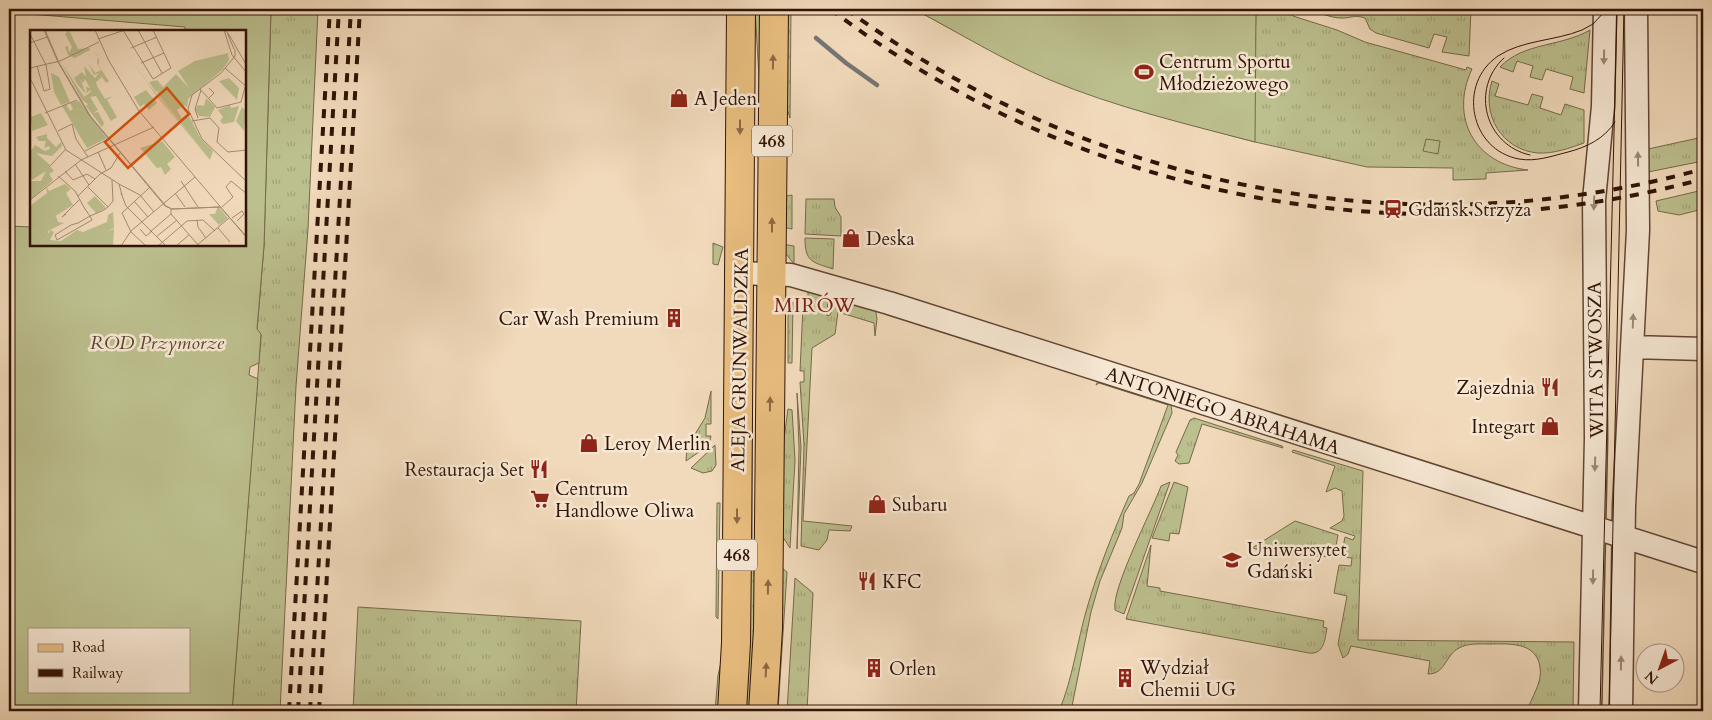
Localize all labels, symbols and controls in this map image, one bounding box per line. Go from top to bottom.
inset map [30,30,246,246]
place label: Centrum Sportu Młodzieżowego [1159,49,1291,97]
one-way arrow [1600,50,1608,66]
one-way arrow [769,54,777,70]
sports icon: Centrum Sportu Młodzieżowego [1133,61,1155,83]
place label: A Jeden [694,86,757,112]
shop icon: A Jeden [668,87,690,109]
one-way arrow [736,120,744,136]
road number: 468 [752,125,792,156]
one-way arrow [1634,151,1642,167]
one-way arrow [1590,196,1598,212]
place label: Gdańsk Strzyża [1408,197,1532,223]
station icon: Gdańsk Strzyża [1382,198,1404,220]
one-way arrow [768,216,776,232]
place label: Deska [866,226,915,252]
shop icon: Deska [840,227,862,249]
street label: ALEJA GRUNWALDZKA [725,247,755,472]
street label: WITA STWOSZA [1582,281,1610,440]
district label: MIRÓW [774,292,856,319]
place label: Car Wash Premium [498,306,660,332]
building icon: Car Wash Premium [663,307,685,329]
one-way arrow [1629,313,1637,329]
park label: ROD Przymorze [90,330,225,356]
street label: ANTONIEGO ABRAHAMA [1102,361,1344,461]
place label: Zajezdnia [1456,375,1535,401]
restaurant icon: Zajezdnia [1539,376,1561,398]
one-way arrow [767,395,775,411]
place label: Integart [1471,414,1535,440]
shop icon: Integart [1539,415,1561,437]
place label: Leroy Merlin [604,431,711,457]
shop icon: Leroy Merlin [578,432,600,454]
one-way arrow [1591,456,1599,472]
place label: Restauracja Set [405,457,524,483]
restaurant icon: Restauracja Set [528,458,550,480]
place label: Centrum Handlowe Oliwa [555,476,694,524]
supermarket icon: Centrum Handlowe Oliwa [529,488,551,510]
place label: Subaru [892,492,948,518]
shop icon: Subaru [866,493,888,515]
one-way arrow [733,508,741,524]
place label: Uniwersytet Gdański [1247,537,1346,585]
road number: 468 [717,540,757,570]
school or university icon: Uniwersytet Gdański [1221,549,1243,571]
place label: KFC [882,569,922,595]
one-way arrow [1589,569,1597,585]
restaurant icon: KFC [856,570,878,592]
one-way arrow [765,579,773,595]
legend [28,628,190,692]
text: Road [72,637,105,657]
north arrow [1634,642,1684,692]
one-way arrow [1617,654,1625,670]
place label: Wydział Chemii UG [1139,655,1236,703]
place label: Orlen [889,656,937,682]
building icon: Orlen [863,657,885,679]
one-way arrow [762,662,770,678]
text: Railway [72,663,123,683]
text: N [1641,666,1663,689]
building icon: Wydział Chemii UG [1114,667,1136,689]

